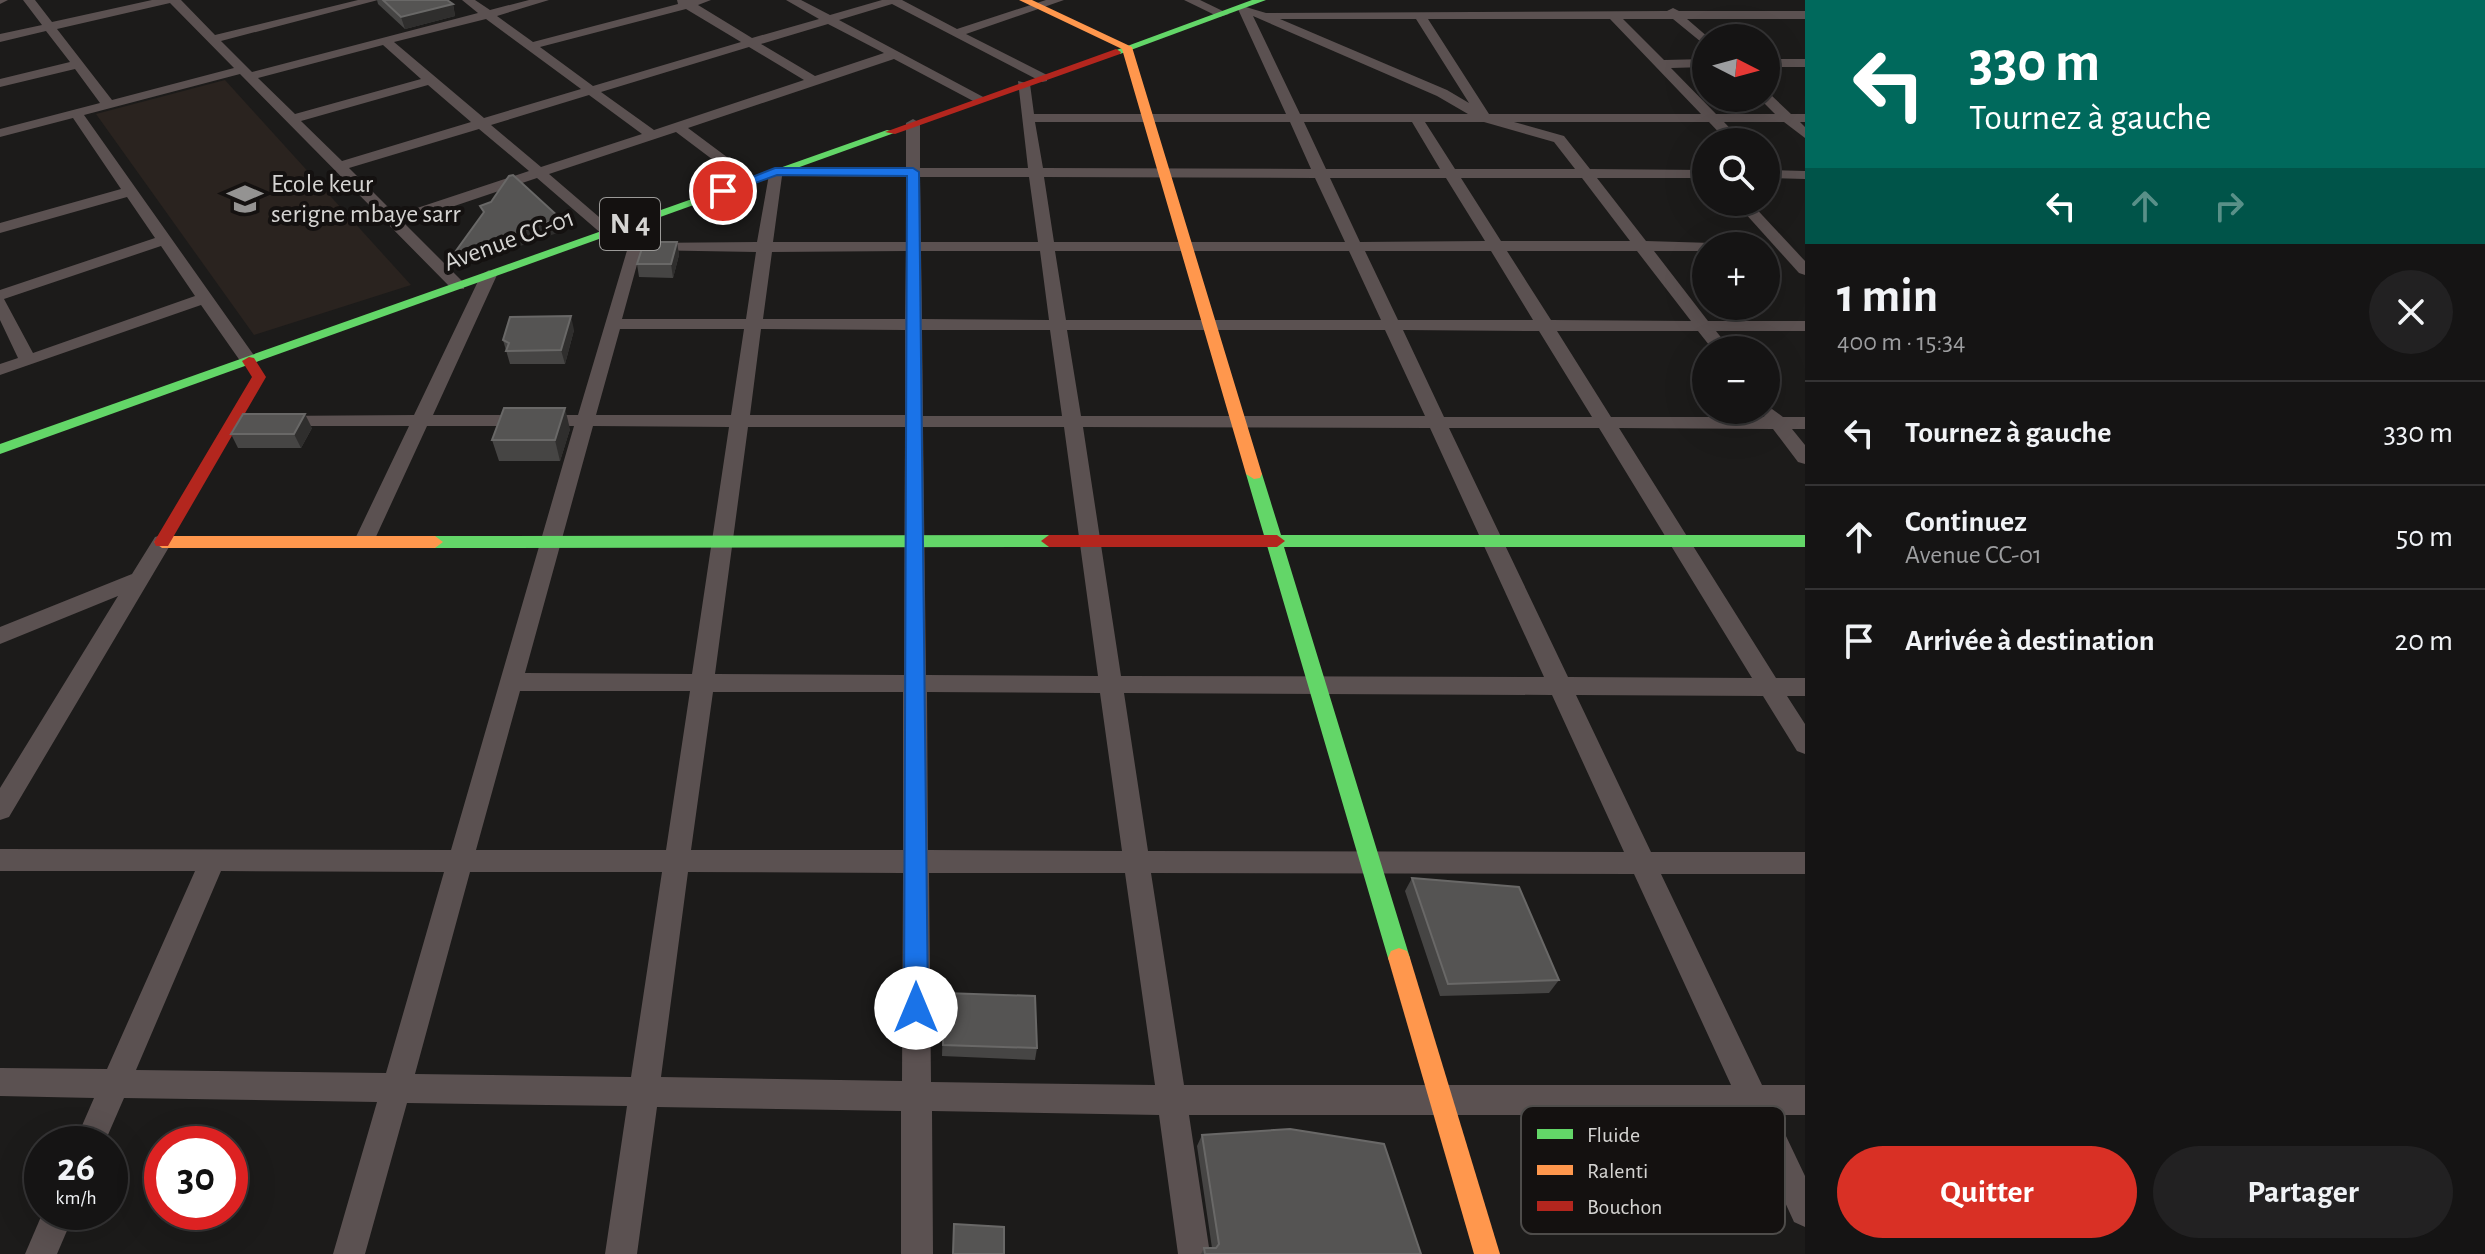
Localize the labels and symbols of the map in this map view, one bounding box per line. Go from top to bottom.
north arrow [1692,24,1780,112]
pin [689,157,757,225]
place label: Ecole keur serigne mbaye sarr [271,171,461,227]
school or university icon: Ecole keur serigne mbaye sarr [226,180,264,218]
road number: N 4 [600,198,660,250]
street label: Avenue CC-01 [440,204,578,276]
position arrow [874,966,958,1050]
legend [1521,1106,1785,1234]
text: Fluide [1587,1124,1640,1146]
speed limit sign: 30 [144,1126,248,1230]
text: Ralenti [1587,1160,1648,1182]
text: Bouchon [1587,1196,1662,1218]

